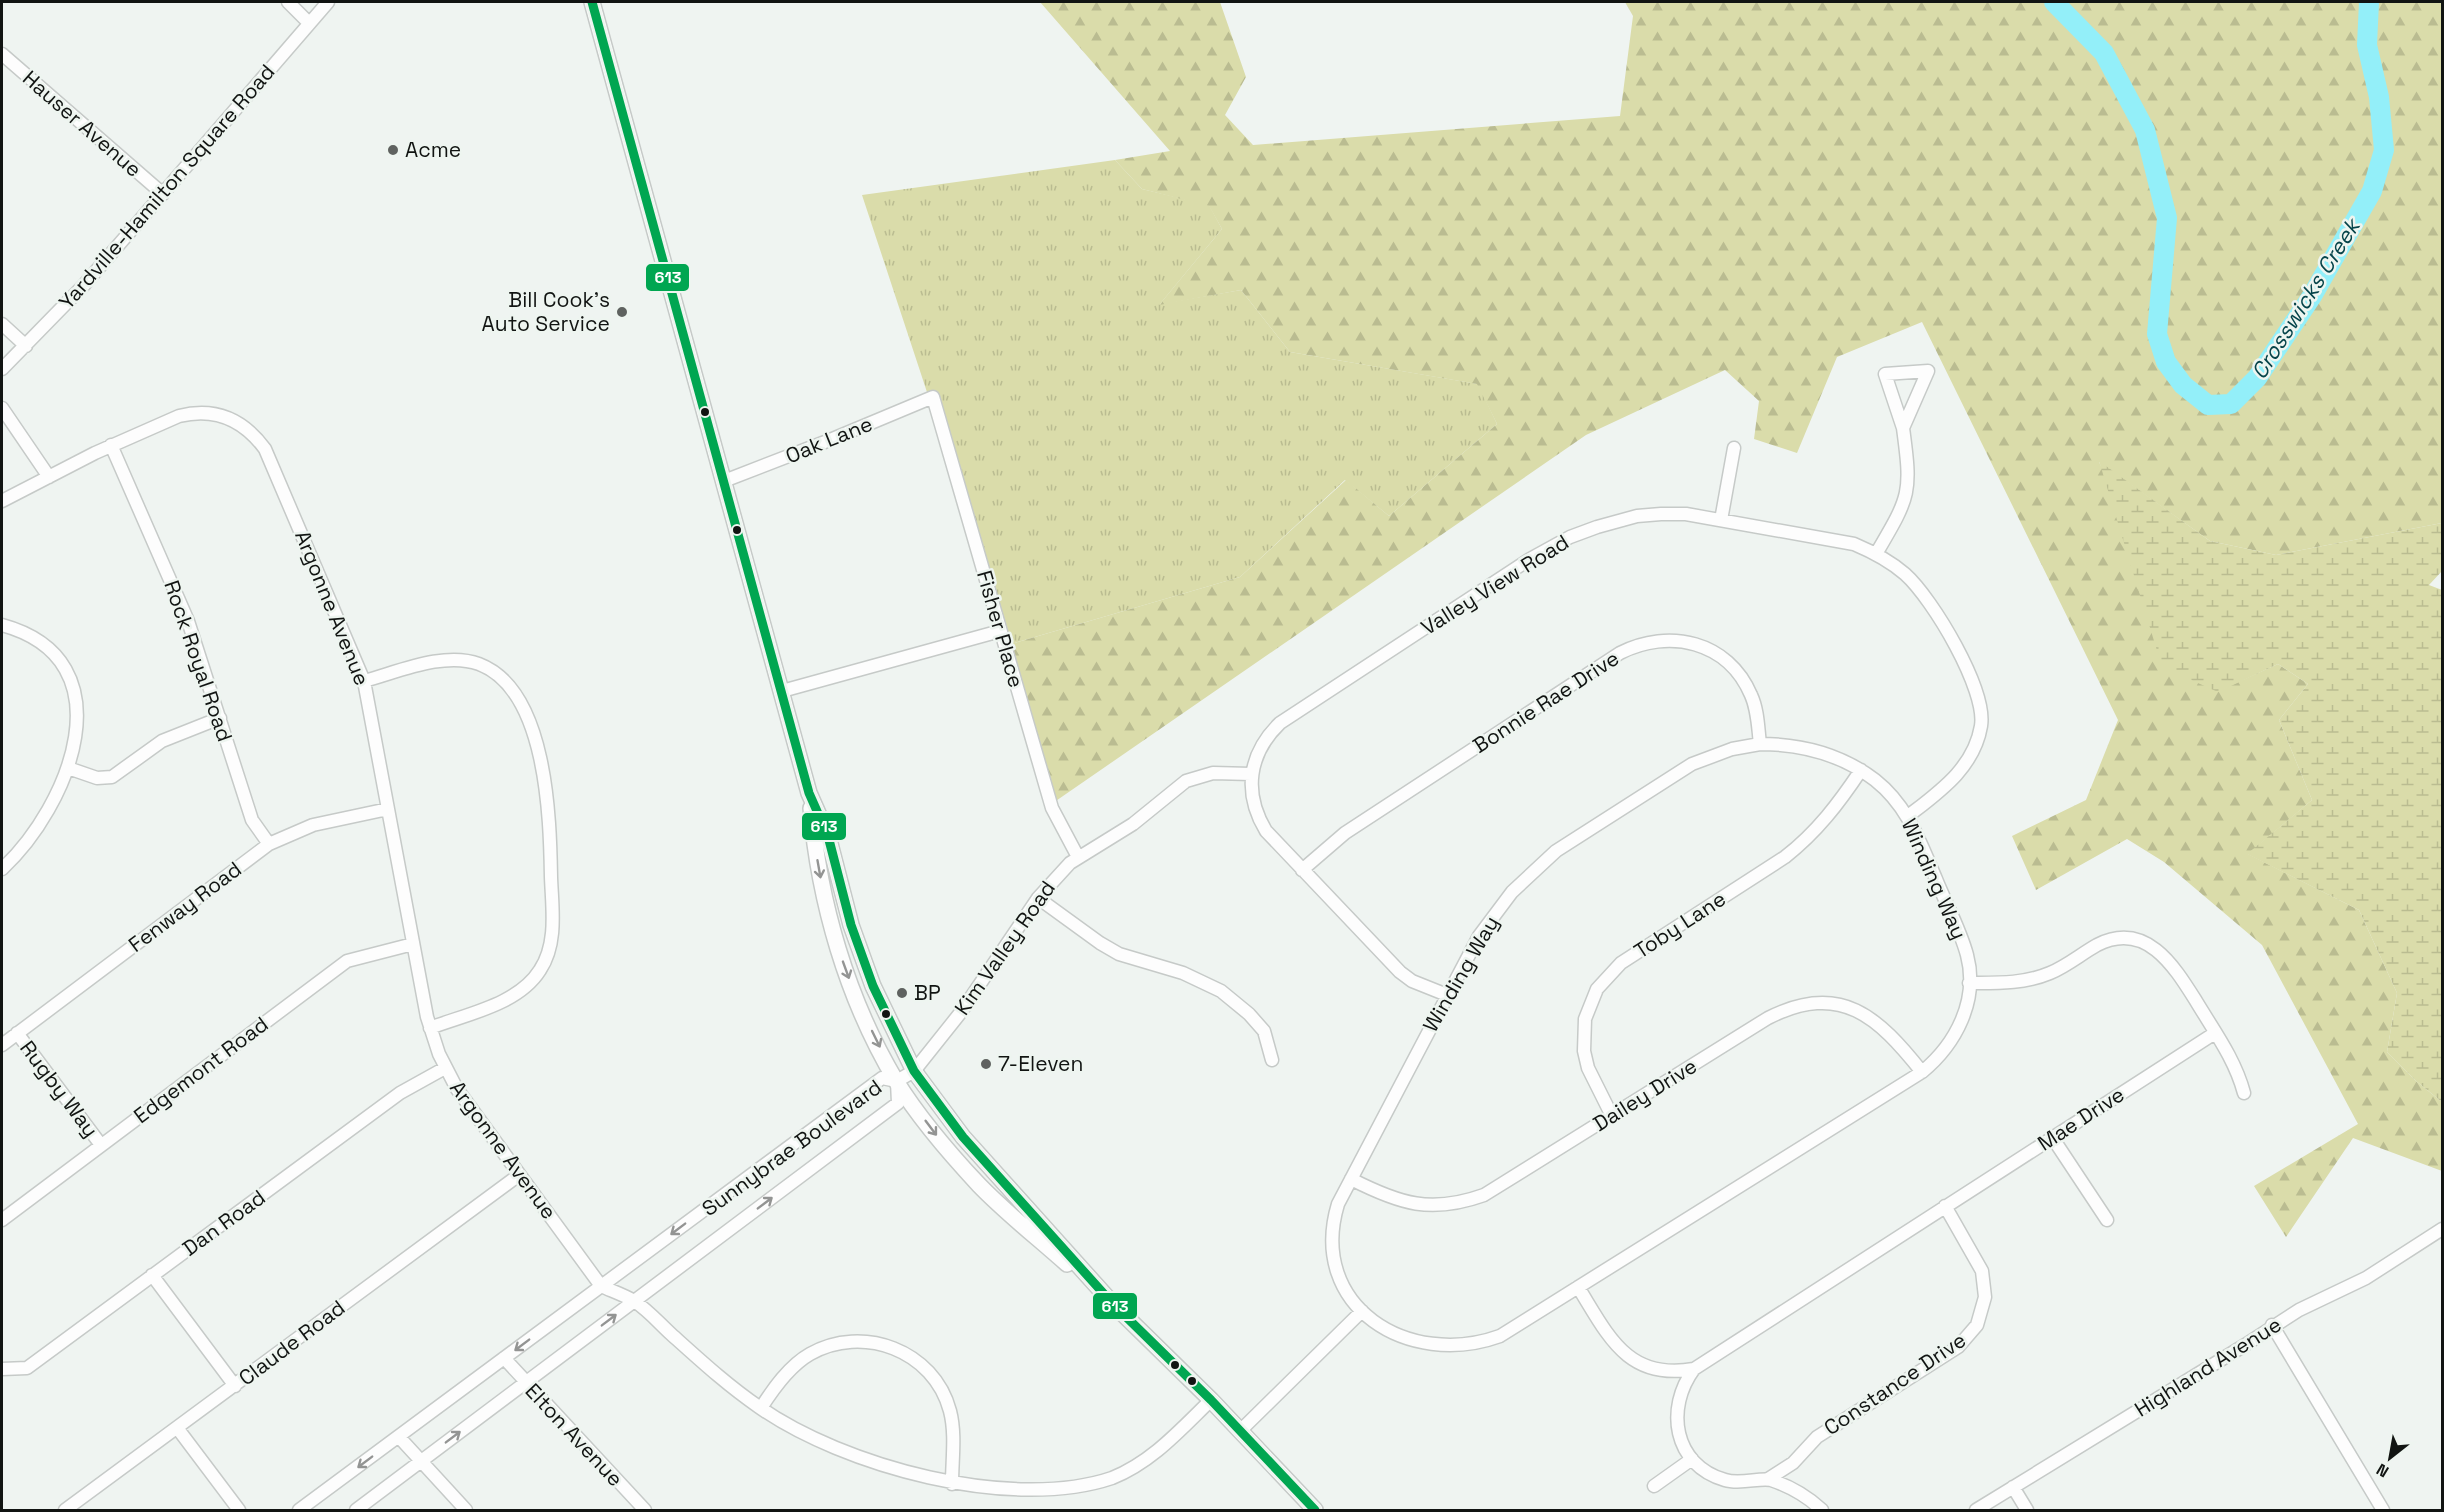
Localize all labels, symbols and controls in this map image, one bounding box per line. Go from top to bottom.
street label: Yardville-Hamilton Square Road [53,59,280,315]
street label: Hauser Avenue [17,65,147,183]
place label: Acme [405,136,461,163]
marker: Acme [386,143,400,157]
water label: Crosswicks Creek [2245,212,2367,384]
line badge: 613 [645,263,690,292]
text: 613 [655,267,682,288]
place label: Bill Cook's Auto Service [482,286,610,337]
marker: Bill Cook's Auto Service [615,305,629,319]
unlabelled marker [699,406,711,418]
street label: Oak Lane [781,410,876,469]
unlabelled marker [731,524,743,536]
street label: Argonne Avenue [289,526,376,689]
street label: Valley View Road [1416,528,1574,641]
street label: Fisher Place [971,567,1030,691]
street label: Rock Royal Road [158,577,239,745]
street label: Bonnie Rae Drive [1468,644,1624,759]
line badge: 613 [801,812,847,841]
street label: Winding Way [1896,814,1973,943]
text: 613 [811,816,838,837]
street label: Fenway Road [123,855,247,958]
one-way arrow [814,859,825,878]
street label: Kim Valley Road [948,875,1061,1020]
street label: Toby Lane [1629,885,1731,964]
street label: Winding Way [1417,911,1505,1037]
one-way arrow [842,960,853,979]
place label: BP [914,979,941,1006]
marker: BP [895,986,909,1000]
unlabelled marker [880,1008,892,1020]
street label: Edgemont Road [128,1010,273,1129]
one-way arrow [870,1030,882,1048]
street label: Rugby Way [14,1035,104,1142]
place label: 7-Eleven [998,1050,1083,1077]
street label: Dailey Drive [1588,1052,1702,1137]
marker: 7-Eleven [979,1057,993,1071]
street label: Sunnybrae Boulevard [696,1073,887,1222]
street label: Argonne Avenue [444,1075,563,1224]
street label: Mae Drive [2032,1081,2129,1157]
one-way arrow [925,1120,937,1136]
street label: Dan Road [177,1184,270,1262]
one-way arrow [756,1197,772,1210]
one-way arrow [670,1222,686,1235]
line badge: 613 [1092,1292,1138,1320]
street label: Claude Road [233,1294,350,1391]
text: 613 [1102,1296,1129,1317]
street label: Highland Avenue [2129,1311,2286,1423]
one-way arrow [600,1314,616,1327]
street label: Constance Drive [1819,1326,1971,1441]
one-way arrow [514,1339,530,1352]
unlabelled marker [1169,1359,1181,1371]
unlabelled marker [1186,1375,1198,1387]
street label: Elton Avenue [520,1377,629,1492]
north arrow [2360,1428,2420,1488]
one-way arrow [444,1431,460,1444]
one-way arrow [357,1455,373,1468]
text: N [2373,1459,2393,1482]

